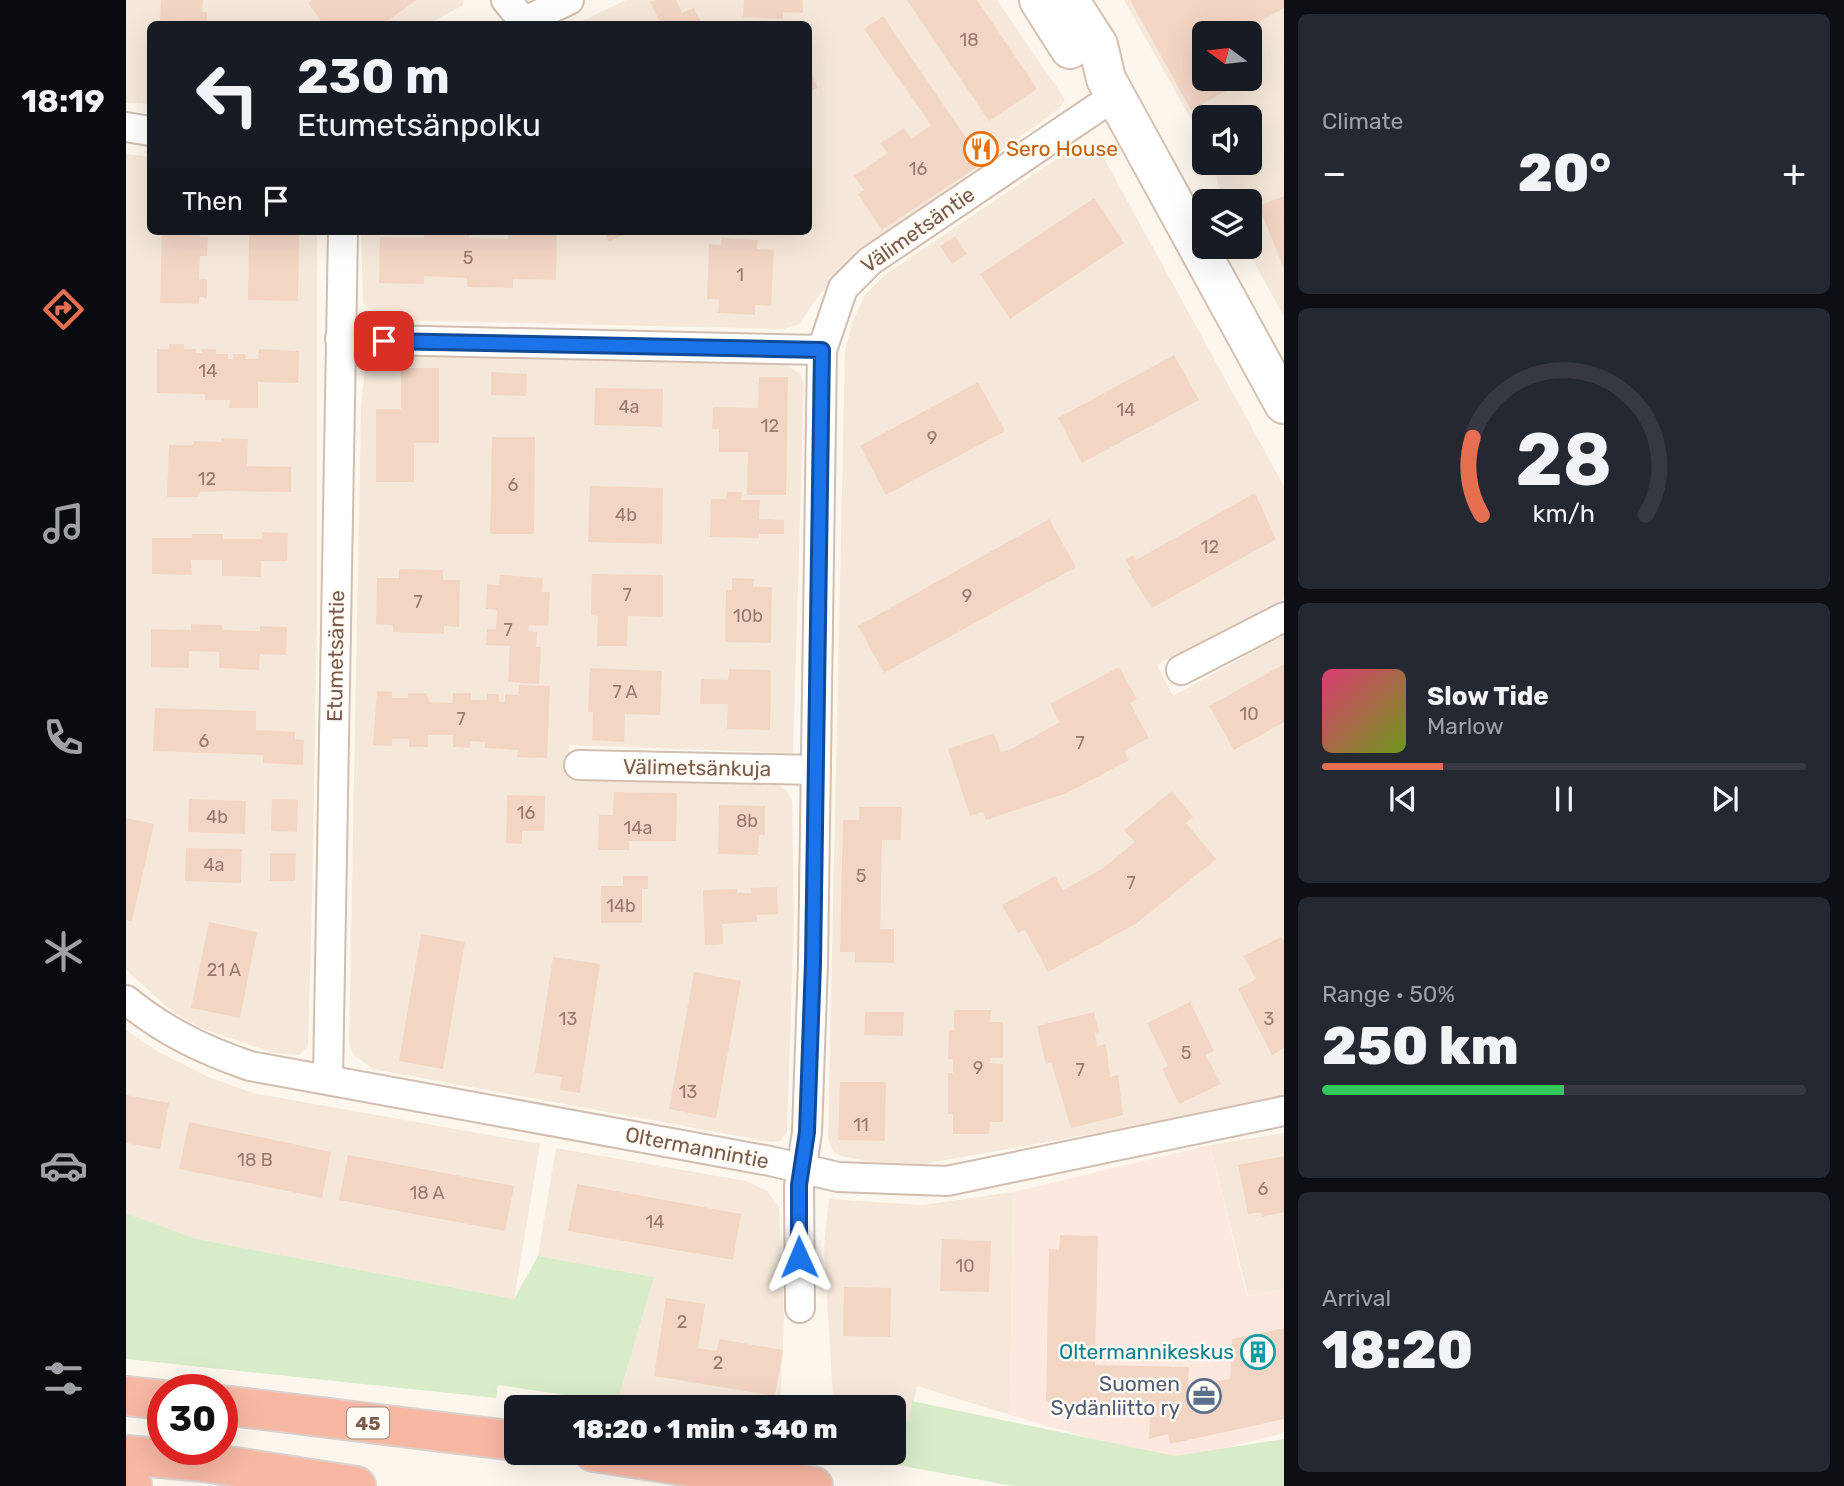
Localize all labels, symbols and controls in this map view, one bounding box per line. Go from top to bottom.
north arrow [1192,21,1262,91]
map controls [1192,21,1262,259]
house number: 18 [959,29,979,51]
text: 230 m [297,47,450,105]
icon: left [182,49,273,140]
text: 18:19 [21,82,105,120]
button: sound [1192,105,1262,175]
text: Etumetsänpolku [297,106,541,144]
text: Climate [1322,107,1403,135]
restaurant icon: Sero House [962,130,1000,168]
place label: Sero House [1006,136,1118,161]
text: 20° [1518,142,1611,204]
text: − [1322,150,1347,196]
text: + [1782,150,1806,196]
house number: 16 [909,158,927,180]
street label: Välimetsäntie [856,181,979,278]
icon: arrive [257,182,295,220]
text: Then [182,186,243,217]
button: layers [1192,189,1262,259]
house number: 5 [463,247,473,269]
house number: 1 [736,264,744,286]
icon: directions [39,285,88,334]
pin [354,311,414,371]
icon: arrive [365,322,403,360]
house number: 14 [199,360,217,382]
house number: 4a [618,396,640,418]
house number: 14 [1117,399,1135,421]
house number: 12 [761,415,779,437]
text: 28 [1516,417,1612,503]
house number: 9 [927,427,937,449]
house number: 12 [198,468,216,490]
house number: 6 [508,474,519,496]
text: km/h [1533,498,1595,527]
icon: music [39,499,88,548]
house number: 4b [615,504,637,526]
house number: 12 [1201,536,1219,558]
house number: 7 [622,584,632,606]
house number: 9 [962,585,972,607]
street label: Etumetsäntie [322,590,349,722]
house number: 7 [413,591,423,613]
house number: 10b [733,605,763,627]
house number: 7 [503,619,513,641]
house number: 7 A [612,681,638,703]
text: Slow Tide [1427,681,1549,712]
house number: 10 [1239,703,1259,725]
house number: 7 [456,708,466,730]
text: Marlow [1427,712,1504,740]
icon: phone [39,713,88,762]
house number: 6 [199,730,210,752]
house number: 7 [1075,732,1085,754]
street label: Välimetsänkuja [623,754,771,781]
icon: previous [1384,780,1422,818]
icon: pause [1545,780,1583,818]
icon: next [1706,780,1744,818]
house number: 16 [517,802,535,824]
house number: 4b [206,806,228,828]
house number: 8b [736,810,758,832]
house number: 14a [624,817,652,839]
house number: 4a [203,854,225,876]
house number: 5 [856,865,866,887]
house number: 7 [1126,872,1136,894]
house number: 14b [606,895,636,917]
icon: climate [39,927,88,976]
house number: 21 A [207,959,241,981]
text: Range · 50% [1322,980,1455,1008]
house number: 13 [559,1008,577,1030]
house number: 3 [1264,1008,1274,1030]
text: 250 km [1322,1015,1519,1077]
house number: 5 [1181,1042,1191,1064]
house number: 9 [973,1057,983,1079]
house number: 7 [1075,1059,1085,1081]
house number: 13 [679,1081,697,1103]
house number: 11 [853,1114,869,1136]
street label: Oltermannintie [623,1121,771,1174]
icon: car [39,1141,88,1190]
house number: 18 B [237,1149,273,1171]
house number: 6 [1258,1178,1269,1200]
house number: 18 A [409,1182,445,1204]
house number: 14 [646,1211,664,1233]
position arrow [762,1220,836,1294]
house number: 10 [955,1255,975,1277]
text: Arrival [1322,1284,1391,1312]
house number: 2 [677,1311,687,1333]
text: 18:20 [1322,1319,1473,1381]
building icon: Oltermannikeskus [1239,1333,1277,1371]
place label: Oltermannikeskus [1059,1339,1234,1364]
house number: 2 [713,1352,723,1374]
icon: filters [39,1354,88,1403]
place label: Suomen Sydänliitto ry [1050,1371,1180,1420]
speed limit sign: 30 [147,1374,238,1465]
office icon: Suomen Sydänliitto ry [1185,1377,1223,1415]
road number: 45 [347,1408,389,1438]
text: 18:20 · 1 min · 340 m [572,1414,838,1445]

